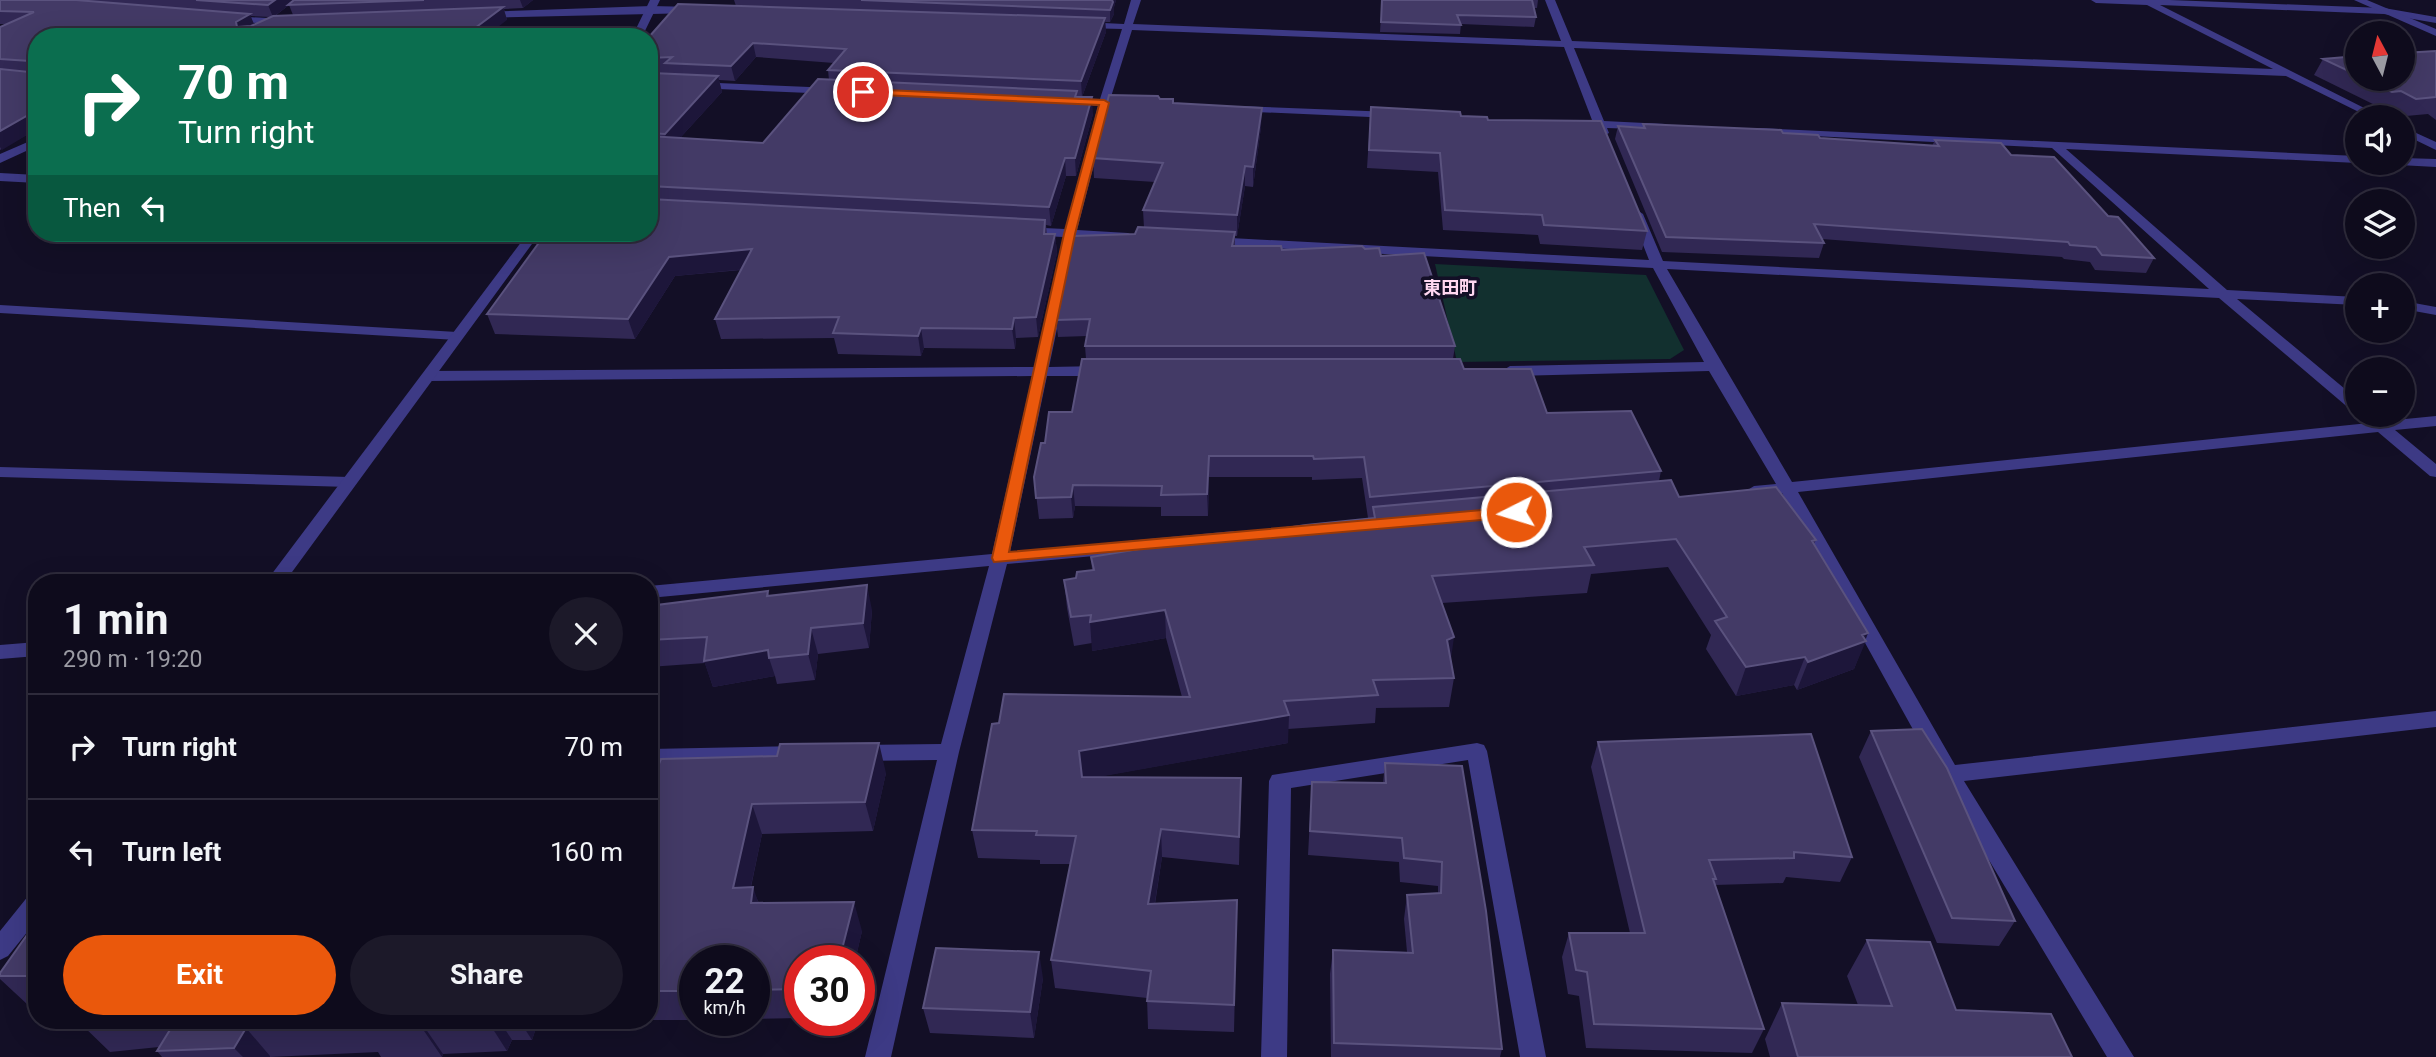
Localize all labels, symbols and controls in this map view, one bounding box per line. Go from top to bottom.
north arrow [2345,21,2415,91]
map controls [2345,21,2415,427]
text: 70 m [178,54,289,111]
icon: right [63,56,154,147]
pin [833,62,893,122]
icon: arrive [844,73,882,111]
button: sound [2345,105,2415,175]
text: Turn right [178,113,314,151]
icon: left [135,189,173,227]
button: layers [2345,189,2415,259]
text: Then [63,193,121,223]
button: + [2345,273,2415,343]
district label: 東田町 [1423,277,1477,298]
button: − [2345,357,2415,427]
position arrow [1479,475,1553,549]
text: 1 min [63,595,169,644]
button: close [549,597,623,671]
text: 290 m · 19:20 [63,646,202,673]
icon: right [63,728,101,766]
text: Turn right [122,732,237,762]
text: 70 m [565,732,623,762]
icon: left [63,833,101,871]
text: Turn left [122,837,221,867]
text: 160 m [550,837,623,867]
button: Exit [63,935,336,1015]
button: Share [350,935,623,1015]
speed limit sign: 30 [784,945,875,1036]
text: 22 [704,961,745,1002]
text: km/h [703,997,746,1018]

